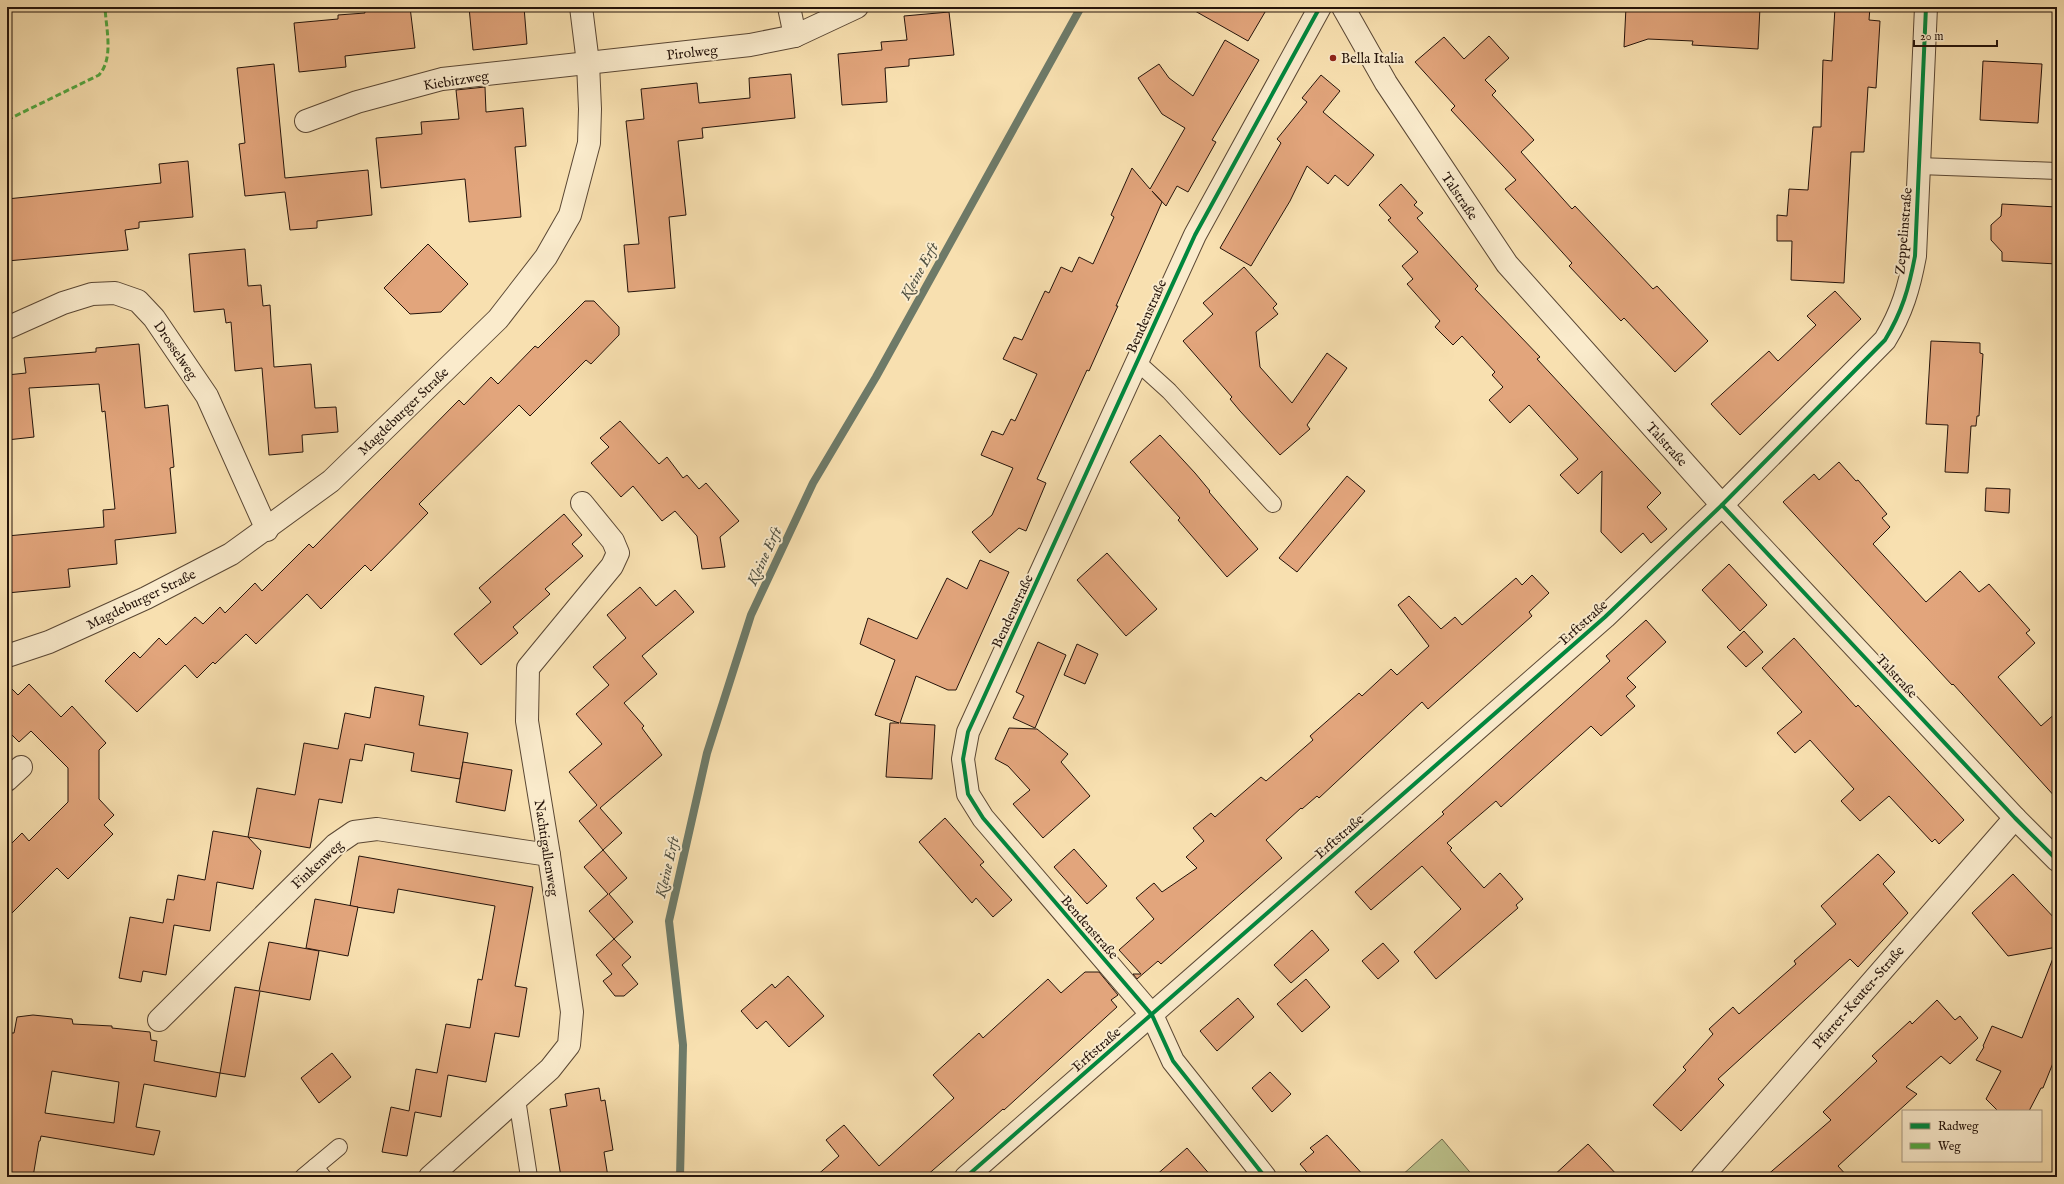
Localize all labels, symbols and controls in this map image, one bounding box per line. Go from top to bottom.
scale bar [1914,22,1997,48]
text: 20 m [1920,29,1943,44]
street label: Pirolweg [666,41,719,65]
place label: Bella Italia [1341,50,1405,68]
marker: Bella Italia [1328,53,1338,63]
street label: Kiebitzweg [422,67,490,95]
street label: Talstraße [1437,169,1482,224]
street label: Zeppelinstraße [1891,186,1917,275]
water label: Kleine Erft [896,238,943,304]
street label: Bendenstraße [1123,276,1171,356]
street label: Drosselweg [149,318,202,384]
street label: Magdeburger Straße [354,363,453,460]
street label: Talstraße [1642,419,1691,471]
water label: Kleine Erft [742,523,787,589]
street label: Magdeburger Straße [84,565,200,634]
street label: Bendenstraße [988,571,1038,651]
street label: Erftstraße [1556,596,1612,649]
street label: Talstraße [1871,651,1922,703]
street label: Nachtigallenweg [529,798,563,898]
street label: Erftstraße [1311,810,1368,863]
water label: Kleine Erft [651,833,684,901]
street label: Finkenweg [288,836,348,893]
street label: Bendenstraße [1057,892,1122,964]
street label: Pfarrer-Keuter-Straße [1809,942,1909,1053]
street label: Erftstraße [1068,1023,1125,1076]
legend [1902,1110,2042,1162]
text: Radweg [1938,1119,1979,1134]
text: Weg [1938,1139,1961,1154]

